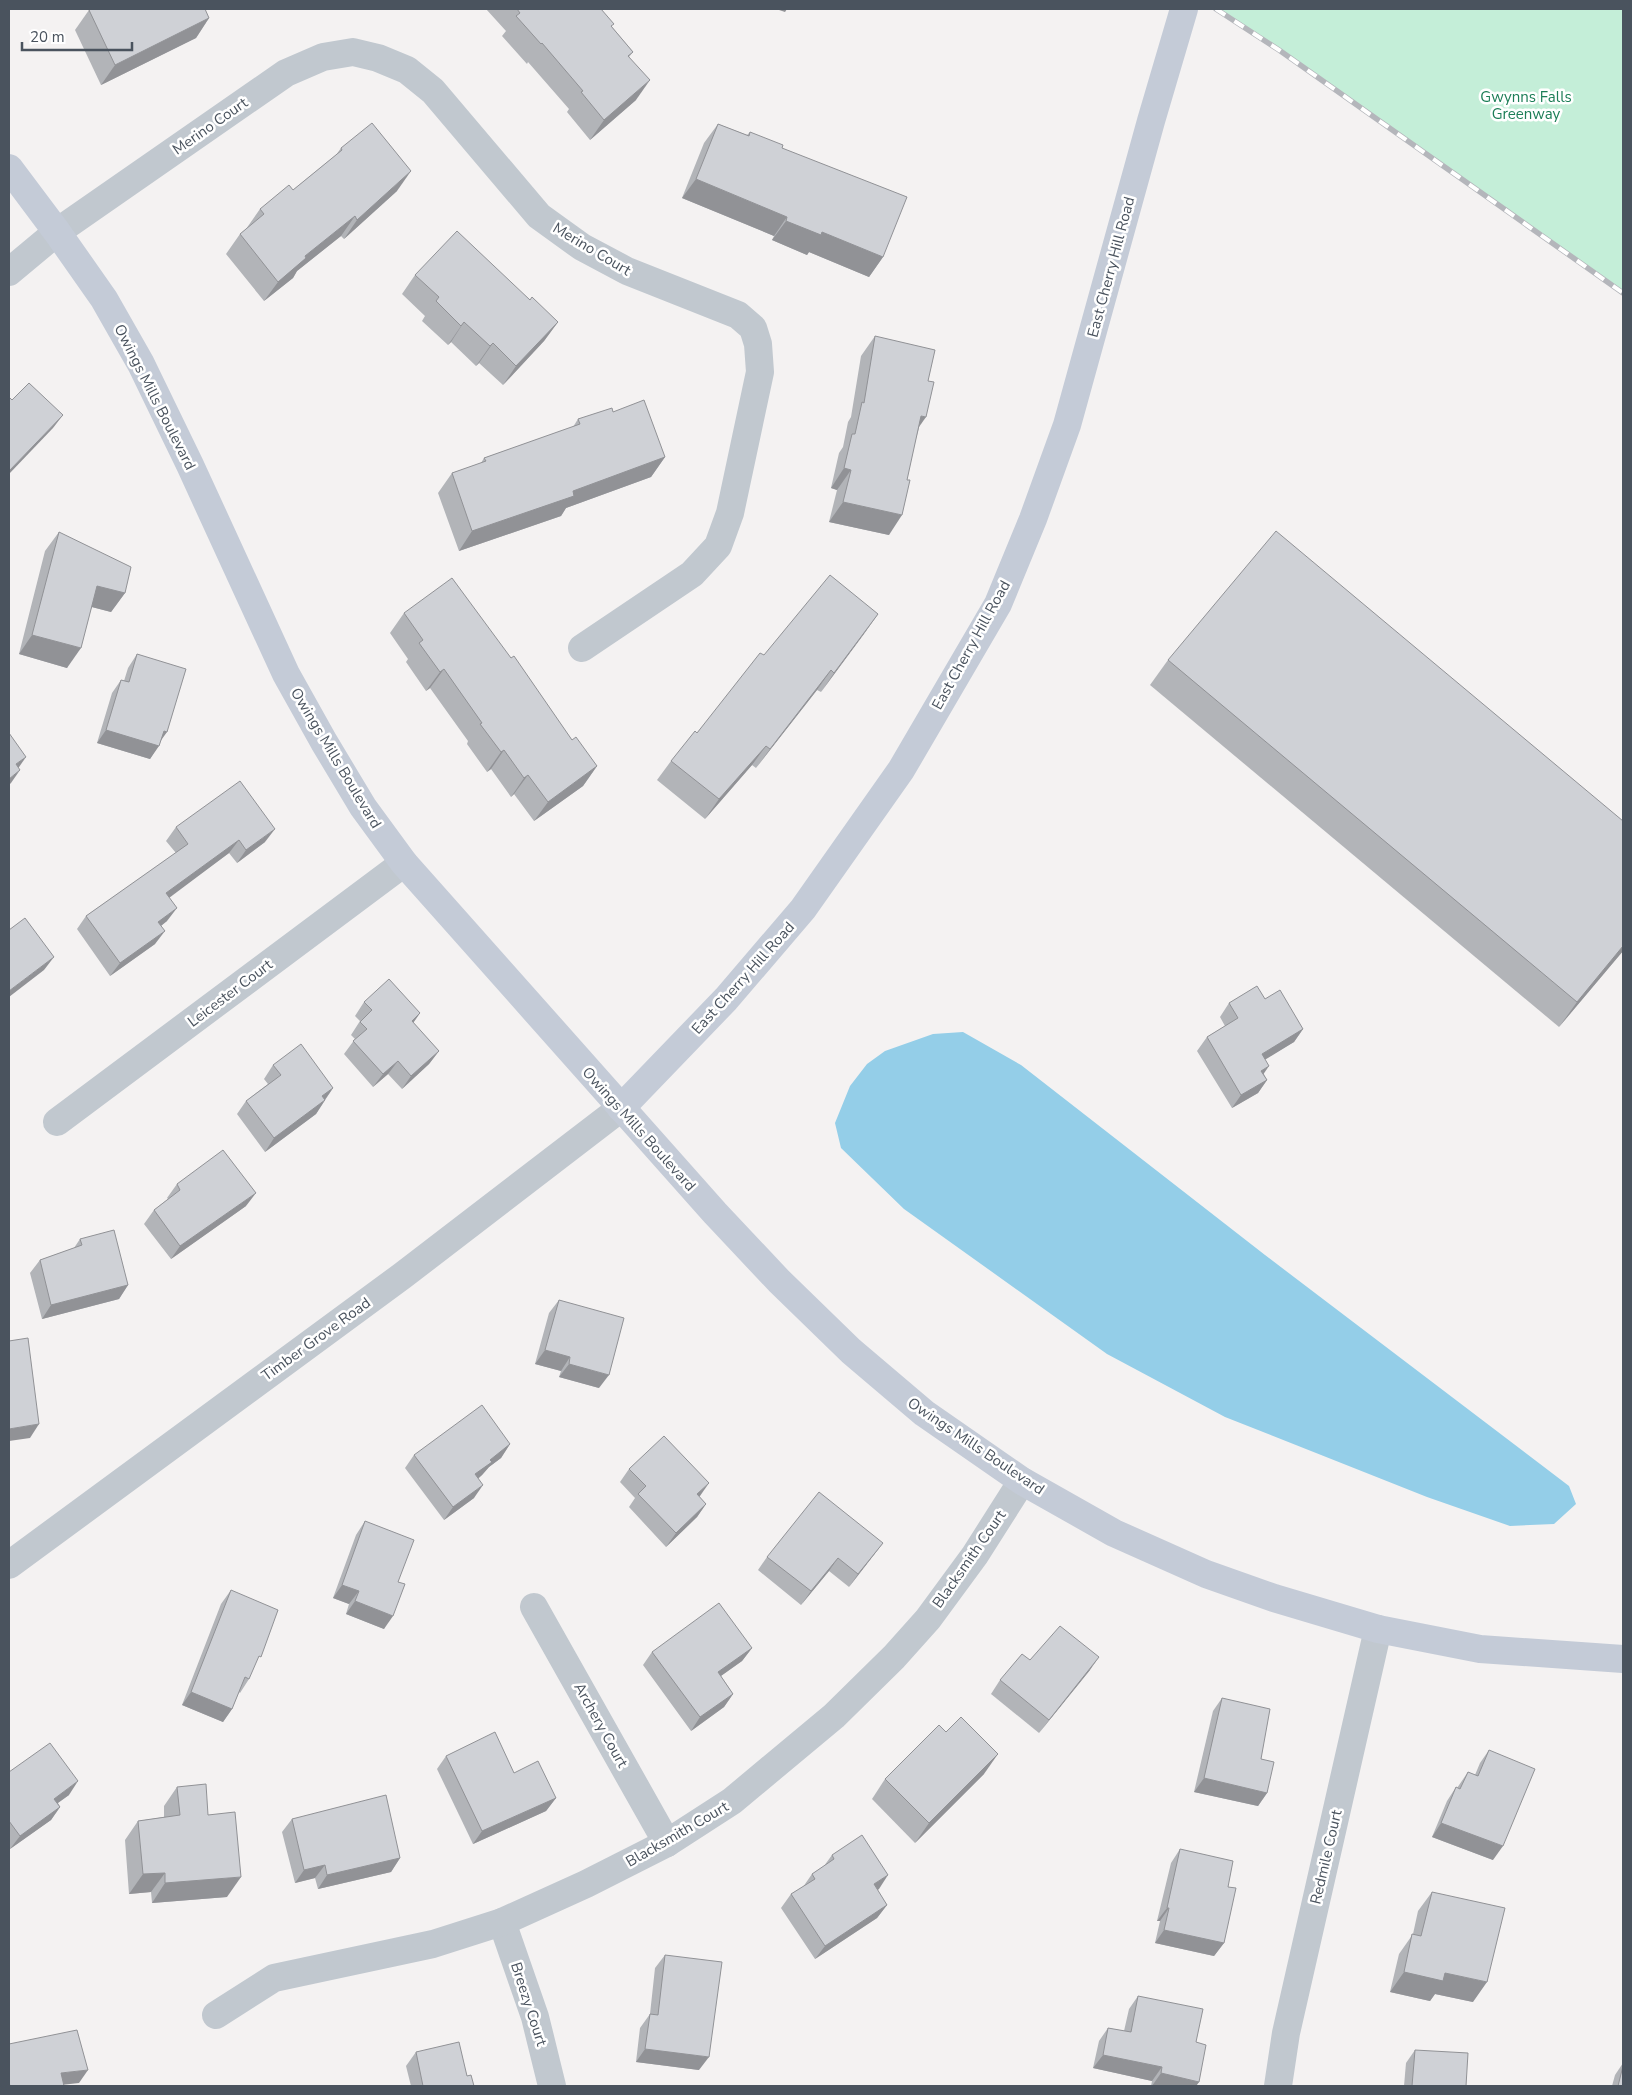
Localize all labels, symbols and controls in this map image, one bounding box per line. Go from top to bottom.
scale bar [22,20,132,52]
text: 20 m [30,27,65,47]
park label: Gwynns Falls Greenway [1480,87,1572,124]
street label: Merino Court [168,92,252,159]
street label: East Cherry Hill Road [1083,195,1139,339]
street label: Merino Court [549,218,635,281]
street label: Owings Mills Boulevard [110,321,200,473]
street label: East Cherry Hill Road [927,577,1015,713]
street label: Owings Mills Boulevard [286,684,386,832]
street label: East Cherry Hill Road [687,918,799,1038]
street label: Leicester Court [184,954,277,1031]
street label: Owings Mills Boulevard [578,1063,700,1195]
street label: Timber Grove Road [258,1293,374,1385]
street label: Owings Mills Boulevard [904,1393,1048,1499]
street label: Blacksmith Court [928,1505,1011,1612]
street label: Archery Court [569,1679,633,1772]
street label: Blacksmith Court [622,1796,733,1871]
street label: Redmile Court [1305,1807,1347,1906]
street label: Breezy Court [506,1959,552,2049]

